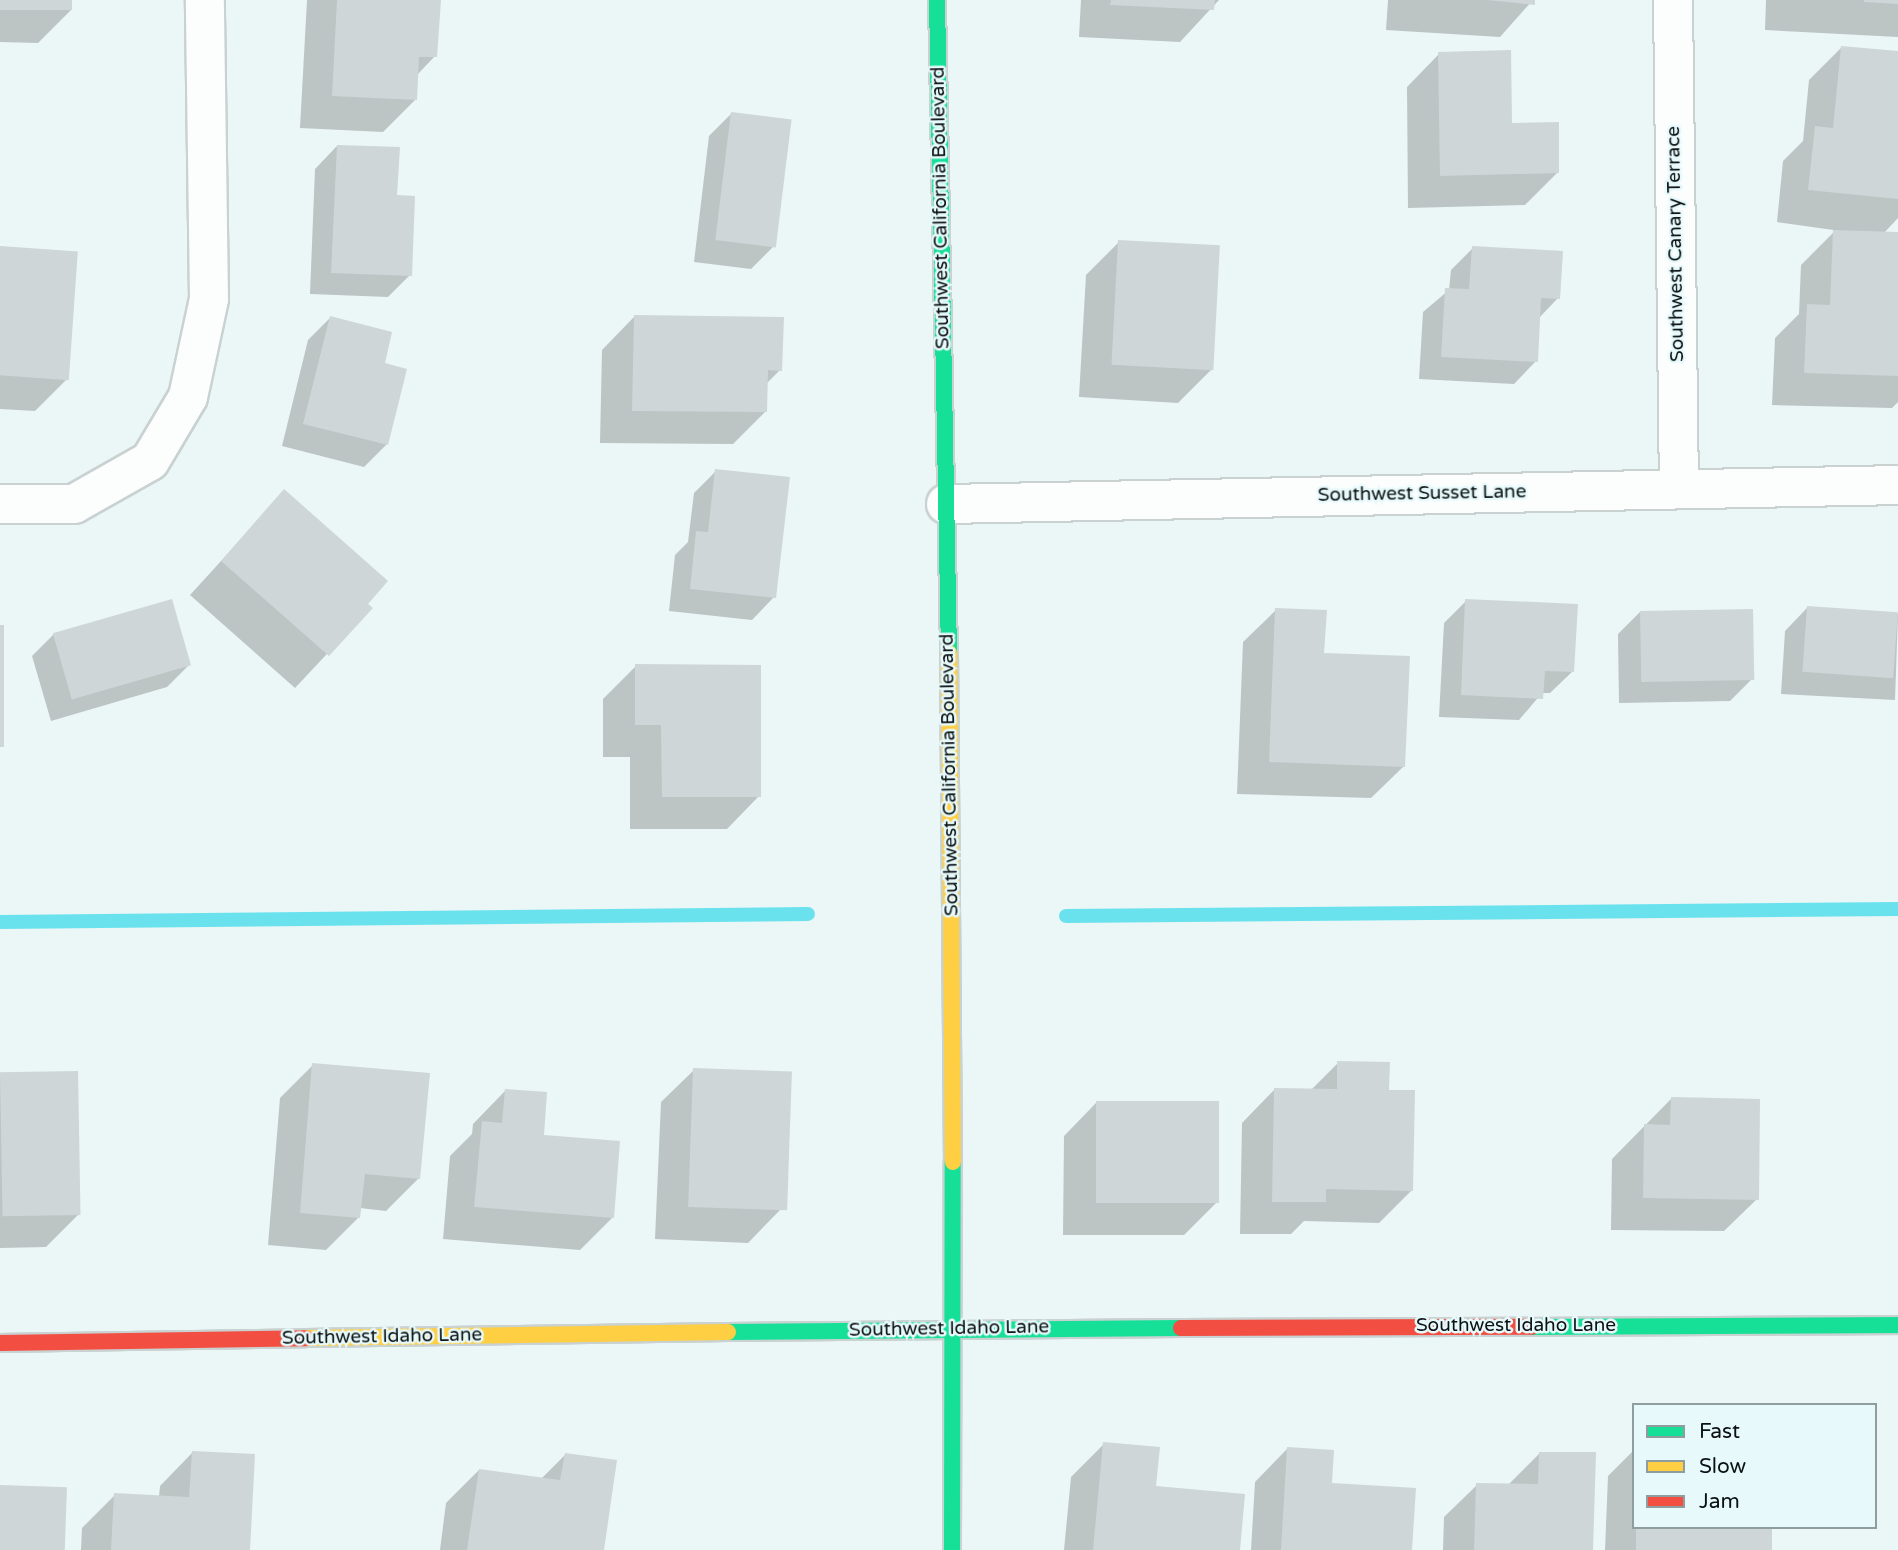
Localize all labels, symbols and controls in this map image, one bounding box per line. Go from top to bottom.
street label: Southwest California Boulevard [927,67,955,349]
street label: Southwest Canary Terrace [1663,126,1689,362]
street label: Southwest Susset Lane [1317,481,1527,507]
street label: Southwest California Boulevard [936,634,964,916]
street label: Southwest Idaho Lane [1416,1315,1616,1337]
street label: Southwest Idaho Lane [849,1316,1049,1342]
street label: Southwest Idaho Lane [282,1324,482,1350]
legend [1632,1403,1877,1529]
text: Fast [1699,1419,1740,1444]
text: Slow [1699,1454,1746,1479]
text: Jam [1699,1489,1740,1514]

